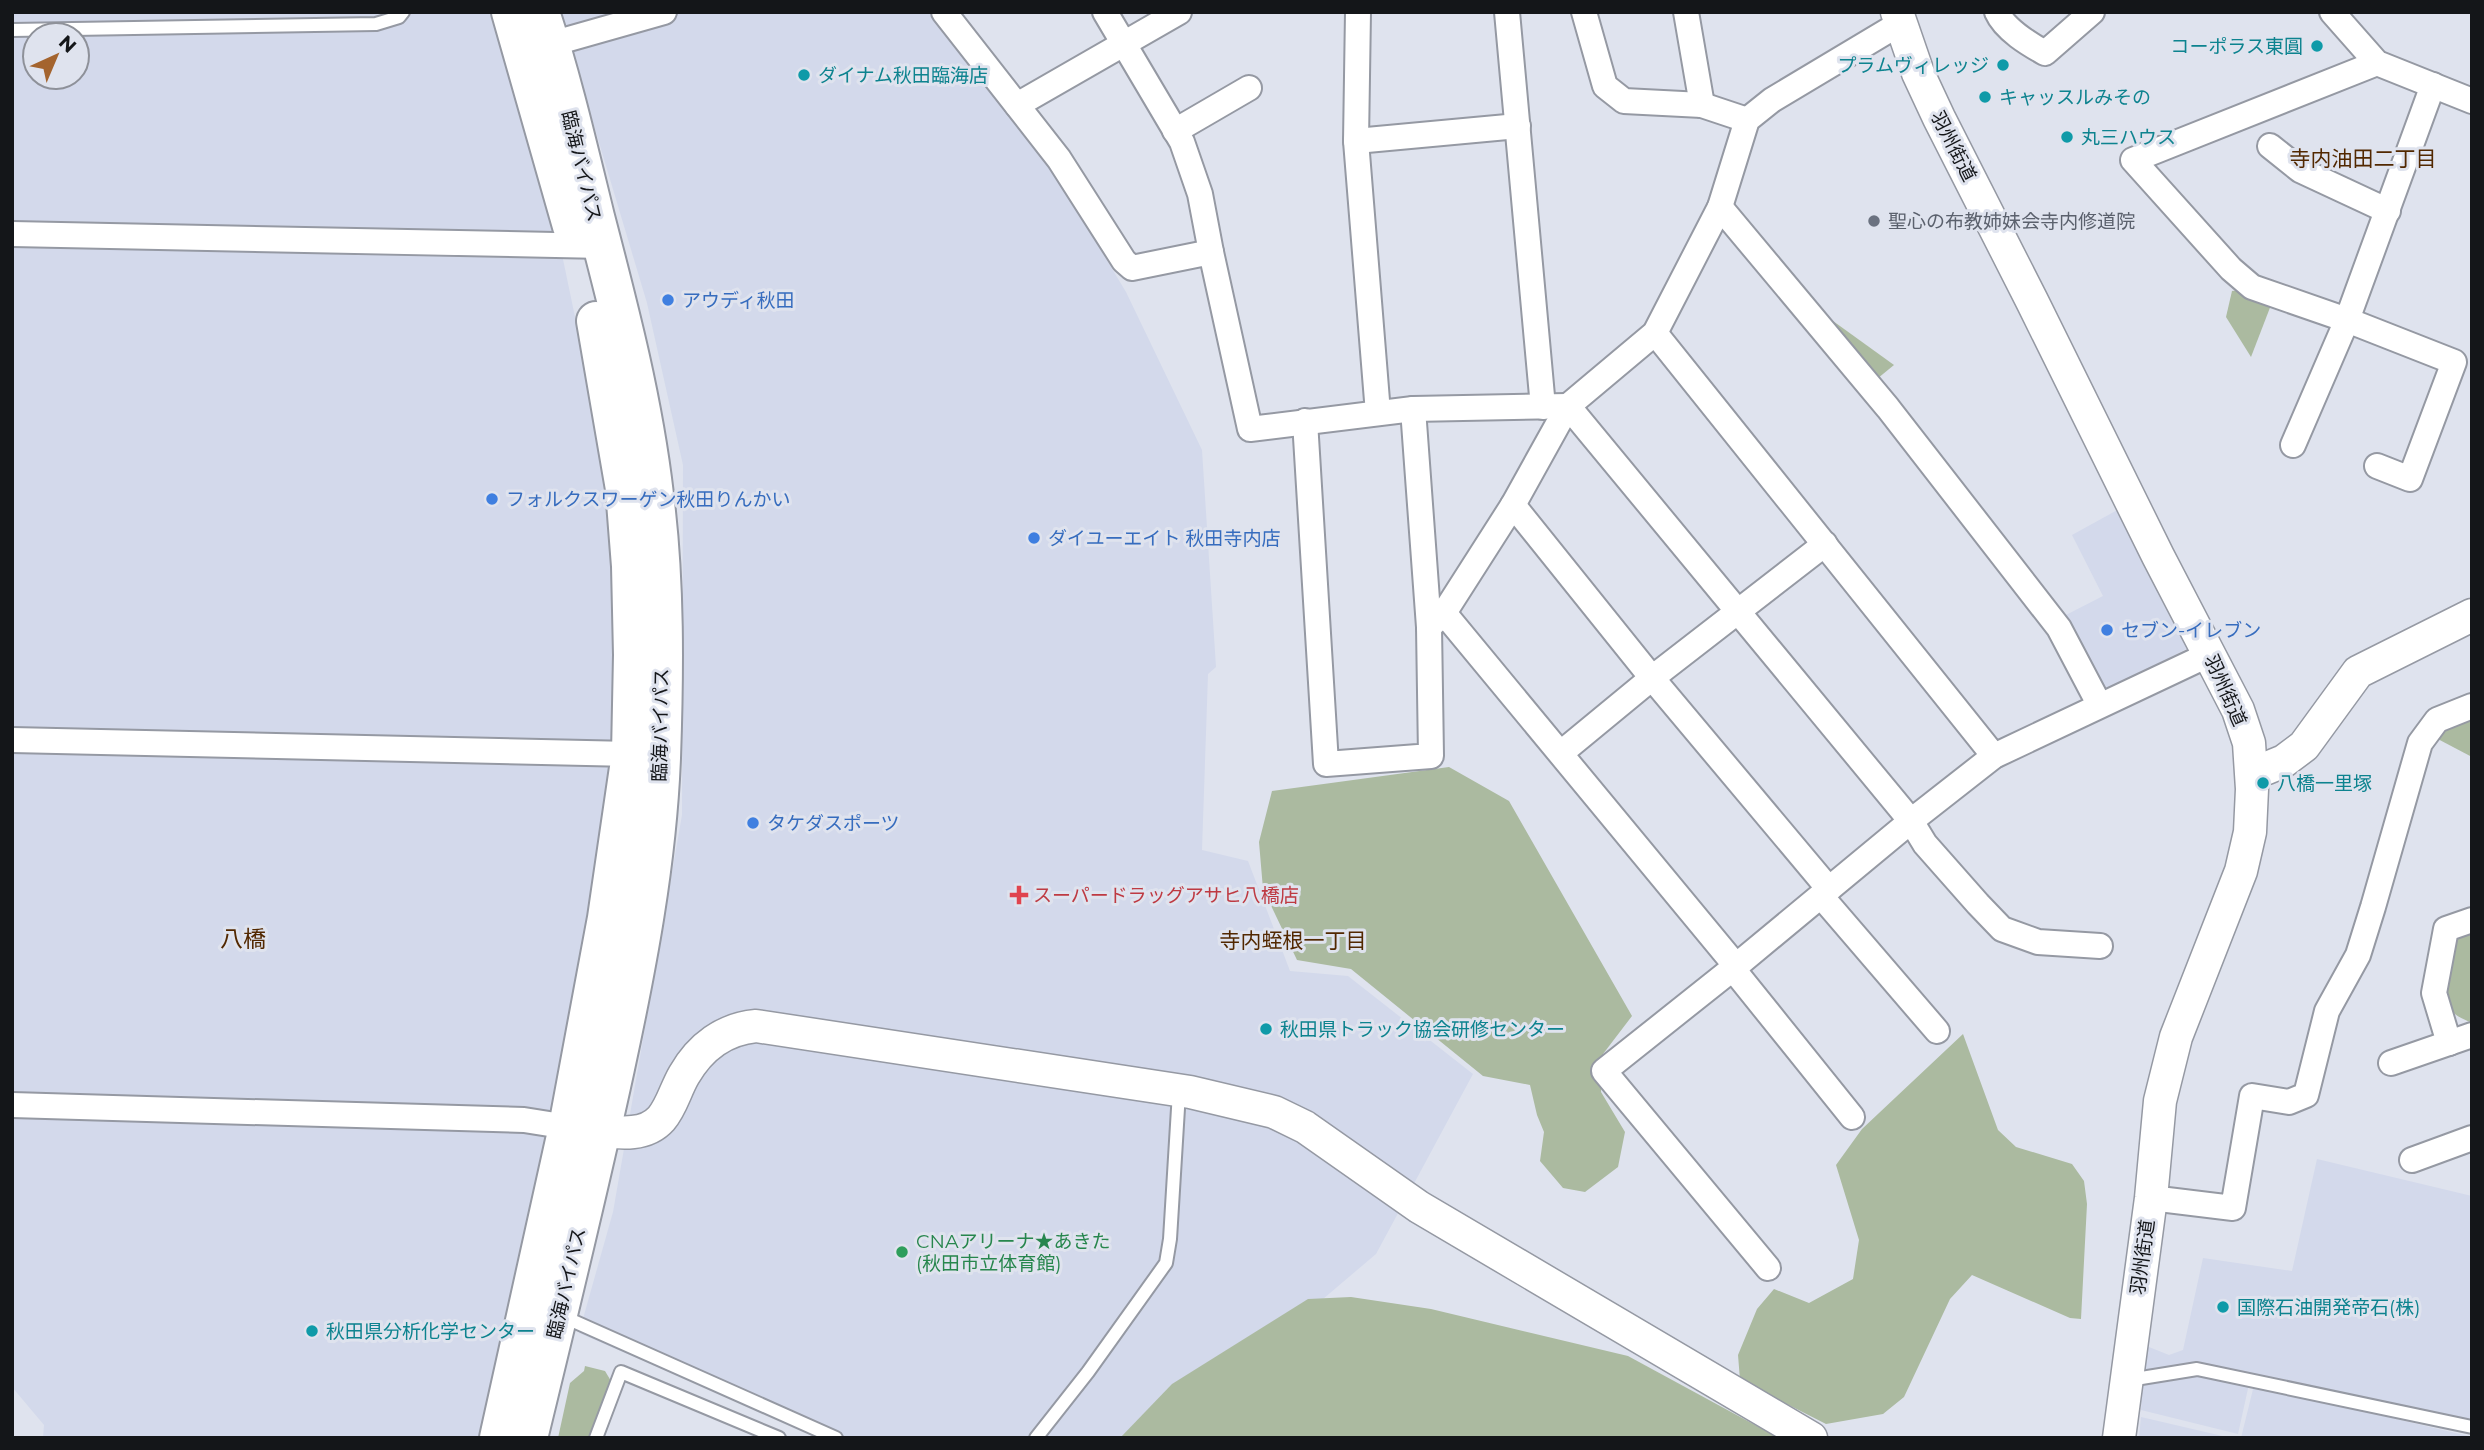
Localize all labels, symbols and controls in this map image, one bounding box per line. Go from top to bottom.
north arrow [21,21,91,91]
text: N [54,31,81,58]
place label: コーポラス東圓 [2170,35,2303,58]
marker: コーポラス東圓 [2309,38,2325,54]
place label: プラムヴィレッジ [1838,54,1989,77]
marker: プラムヴィレッジ [1995,57,2011,73]
place label: ダイナム秋田臨海店 [818,64,988,87]
marker: ダイナム秋田臨海店 [796,67,812,83]
place label: キャッスルみその [1999,86,2151,109]
marker: キャッスルみその [1977,89,1993,105]
street label: 羽州街道 [1926,107,1981,185]
street label: 臨海バイパス [557,108,606,224]
place label: 丸三ハウス [2081,126,2176,149]
marker: 丸三ハウス [2059,129,2075,145]
district label: 寺内油田二丁目 [2290,146,2437,171]
place label: 聖心の布教姉妹会寺内修道院 [1888,210,2135,233]
marker: 聖心の布教姉妹会寺内修道院 [1866,213,1882,229]
place label: アウディ秋田 [682,289,795,312]
marker: アウディ秋田 [660,292,676,308]
place label: フォルクスワーゲン秋田りんかい [506,488,790,511]
marker: フォルクスワーゲン秋田りんかい [484,491,500,507]
place label: ダイユーエイト 秋田寺内店 [1048,527,1281,550]
marker: ダイユーエイト 秋田寺内店 [1026,530,1042,546]
place label: セブン-イレブン [2121,619,2261,642]
marker: セブン-イレブン [2099,622,2115,638]
street label: 羽州街道 [2200,651,2252,730]
street label: 臨海バイパス [648,668,673,782]
place label: 八橋一里塚 [2277,772,2372,795]
marker: 八橋一里塚 [2255,775,2271,791]
place label: タケダスポーツ [767,812,900,835]
marker: タケダスポーツ [745,815,761,831]
place label: スーパードラッグアサヒ八橋店 [1033,884,1299,907]
marker: スーパードラッグアサヒ八橋店 [1011,887,1027,903]
district label: 八橋 [220,925,266,953]
district label: 寺内蛭根一丁目 [1220,928,1367,953]
place label: 秋田県トラック協会研修センター [1280,1018,1565,1041]
marker: 秋田県トラック協会研修センター [1258,1021,1274,1037]
street label: 羽州街道 [2126,1218,2159,1296]
street label: 臨海バイパス [543,1225,590,1341]
place label: CNAアリーナ★あきた (秋田市立体育館) [916,1230,1111,1275]
marker: CNAアリーナ★あきた (秋田市立体育館) [894,1244,910,1260]
place label: 国際石油開発帝石(株) [2237,1296,2421,1319]
marker: 国際石油開発帝石(株) [2215,1299,2231,1315]
place label: 秋田県分析化学センター [326,1320,535,1343]
marker: 秋田県分析化学センター [304,1323,320,1339]

